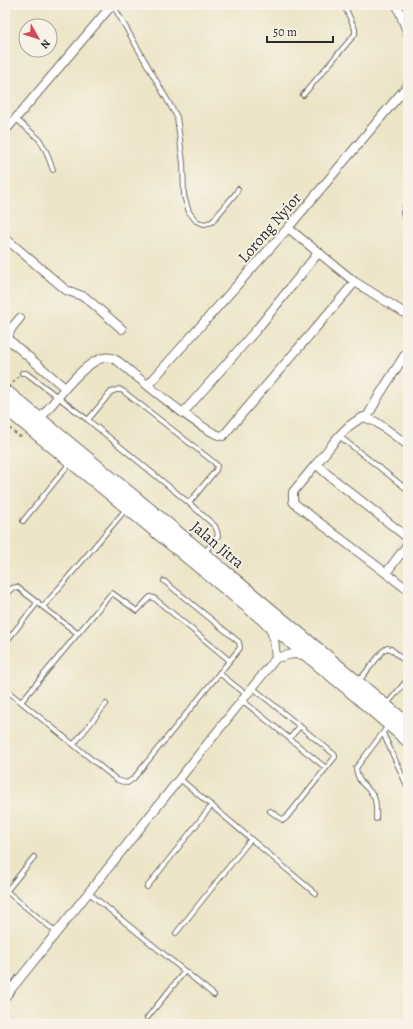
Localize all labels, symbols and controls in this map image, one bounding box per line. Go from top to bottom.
north arrow [18,18,58,58]
scale bar [267,18,333,44]
text: 50 m [273,24,297,40]
text: N [37,36,54,52]
street label: Lorong Nyior [233,188,307,268]
street label: Jalan Jitra [186,516,249,574]

